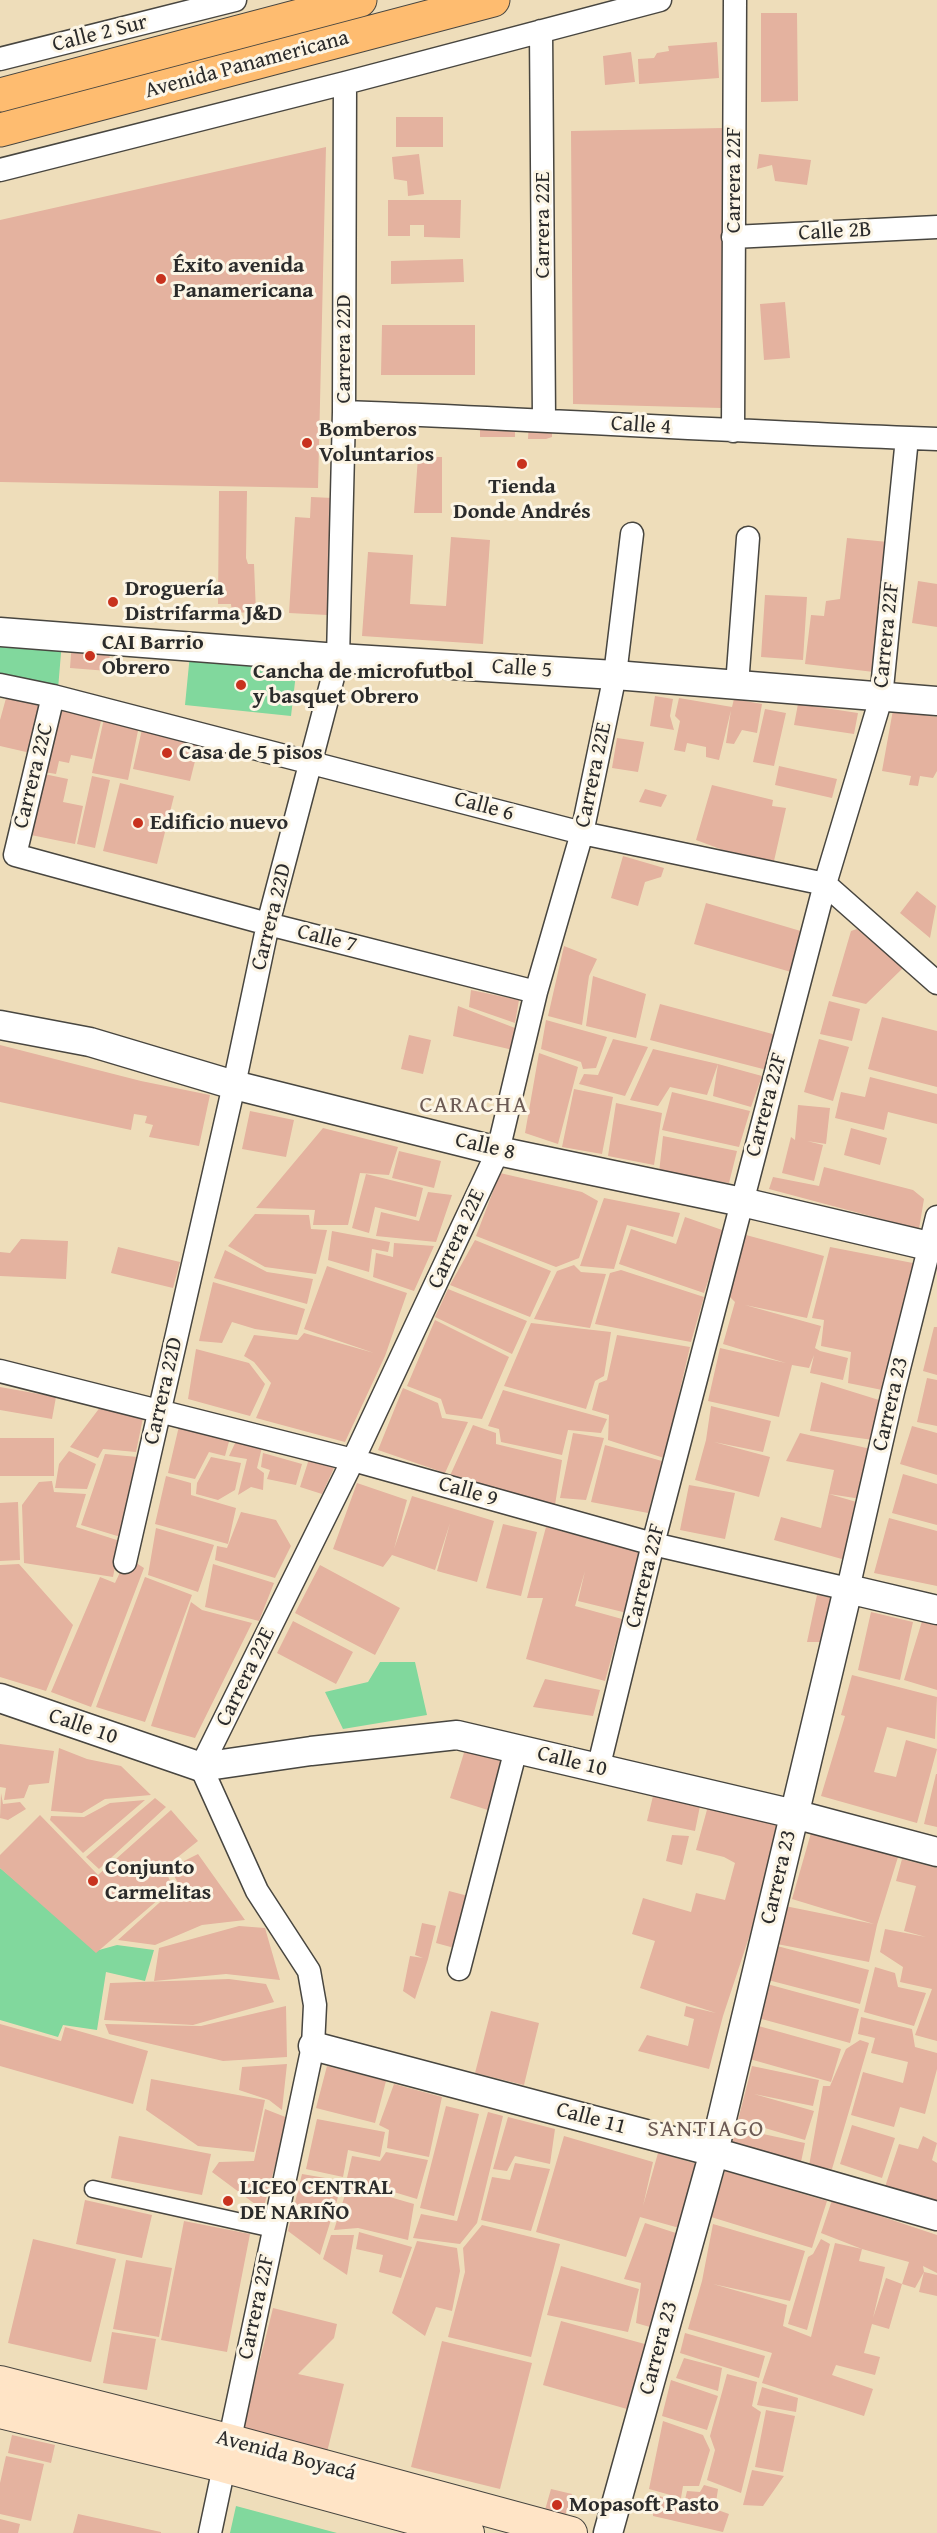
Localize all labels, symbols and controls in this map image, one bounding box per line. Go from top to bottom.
street label: Calle 2 Sur [50,9,150,59]
street label: Avenida Panamericana [142,25,352,105]
street label: Carrera 22F [721,127,747,233]
street label: Carrera 22E [530,172,556,278]
street label: Calle 2B [798,217,872,247]
place label: Éxito avenida Panamericana [173,253,314,304]
marker: Éxito avenida Panamericana [154,272,168,286]
street label: Carrera 22D [331,294,357,404]
street label: Calle 4 [610,411,672,441]
place label: Bomberos Voluntarios [319,417,434,469]
marker: Bomberos Voluntarios [300,436,314,450]
marker: Tienda Donde Andrés [515,457,529,471]
place label: Tienda Donde Andrés [453,474,591,526]
place label: Droguería Distrifarma J&D [125,576,282,628]
street label: Carrera 22F [868,581,906,689]
marker: Droguería Distrifarma J&D [106,595,120,609]
place label: CAI Barrio Obrero [102,630,204,682]
marker: CAI Barrio Obrero [83,649,97,663]
street label: Calle 5 [491,654,553,684]
place label: Cancha de microfutbol y basquet Obrero [253,659,473,710]
marker: Cancha de microfutbol y basquet Obrero [234,678,248,692]
street label: Carrera 22E [570,720,618,830]
street label: Carrera 22C [8,721,60,831]
place label: Casa de 5 pisos [179,740,323,766]
marker: Casa de 5 pisos [160,746,174,760]
street label: Calle 6 [451,786,517,828]
place label: Edificio nuevo [150,810,288,836]
marker: Edificio nuevo [131,816,145,830]
street label: Carrera 22D [246,861,298,973]
street label: Calle 7 [294,919,360,959]
street label: Carrera 22F [740,1050,794,1160]
district label: CARACHA [420,1092,528,1120]
street label: Calle 8 [453,1127,517,1167]
street label: Carrera 22E [422,1185,492,1293]
street label: Carrera 22D [139,1335,189,1447]
street label: Carrera 23 [867,1354,915,1454]
street label: Calle 9 [435,1471,501,1513]
street label: Carrera 22F [620,1521,672,1631]
street label: Carrera 22E [211,1623,281,1731]
street label: Calle 10 [45,1703,121,1751]
street label: Calle 10 [534,1741,610,1783]
street label: Carrera 23 [755,1827,803,1927]
place label: Conjunto Carmelitas [105,1855,211,1906]
marker: Conjunto Carmelitas [86,1874,100,1888]
street label: Calle 11 [553,2097,629,2141]
district label: SANTIAGO [647,2116,765,2144]
place label: LICEO CENTRAL DE NARIÑO [240,2175,393,2226]
marker: LICEO CENTRAL DE NARIÑO [221,2194,235,2208]
street label: Carrera 22F [233,2252,281,2362]
street label: Carrera 23 [634,2298,684,2398]
street label: Avenida Boyacá [213,2425,359,2487]
place label: Mopasoft Pasto [569,2492,719,2518]
marker: Mopasoft Pasto [550,2498,564,2512]

